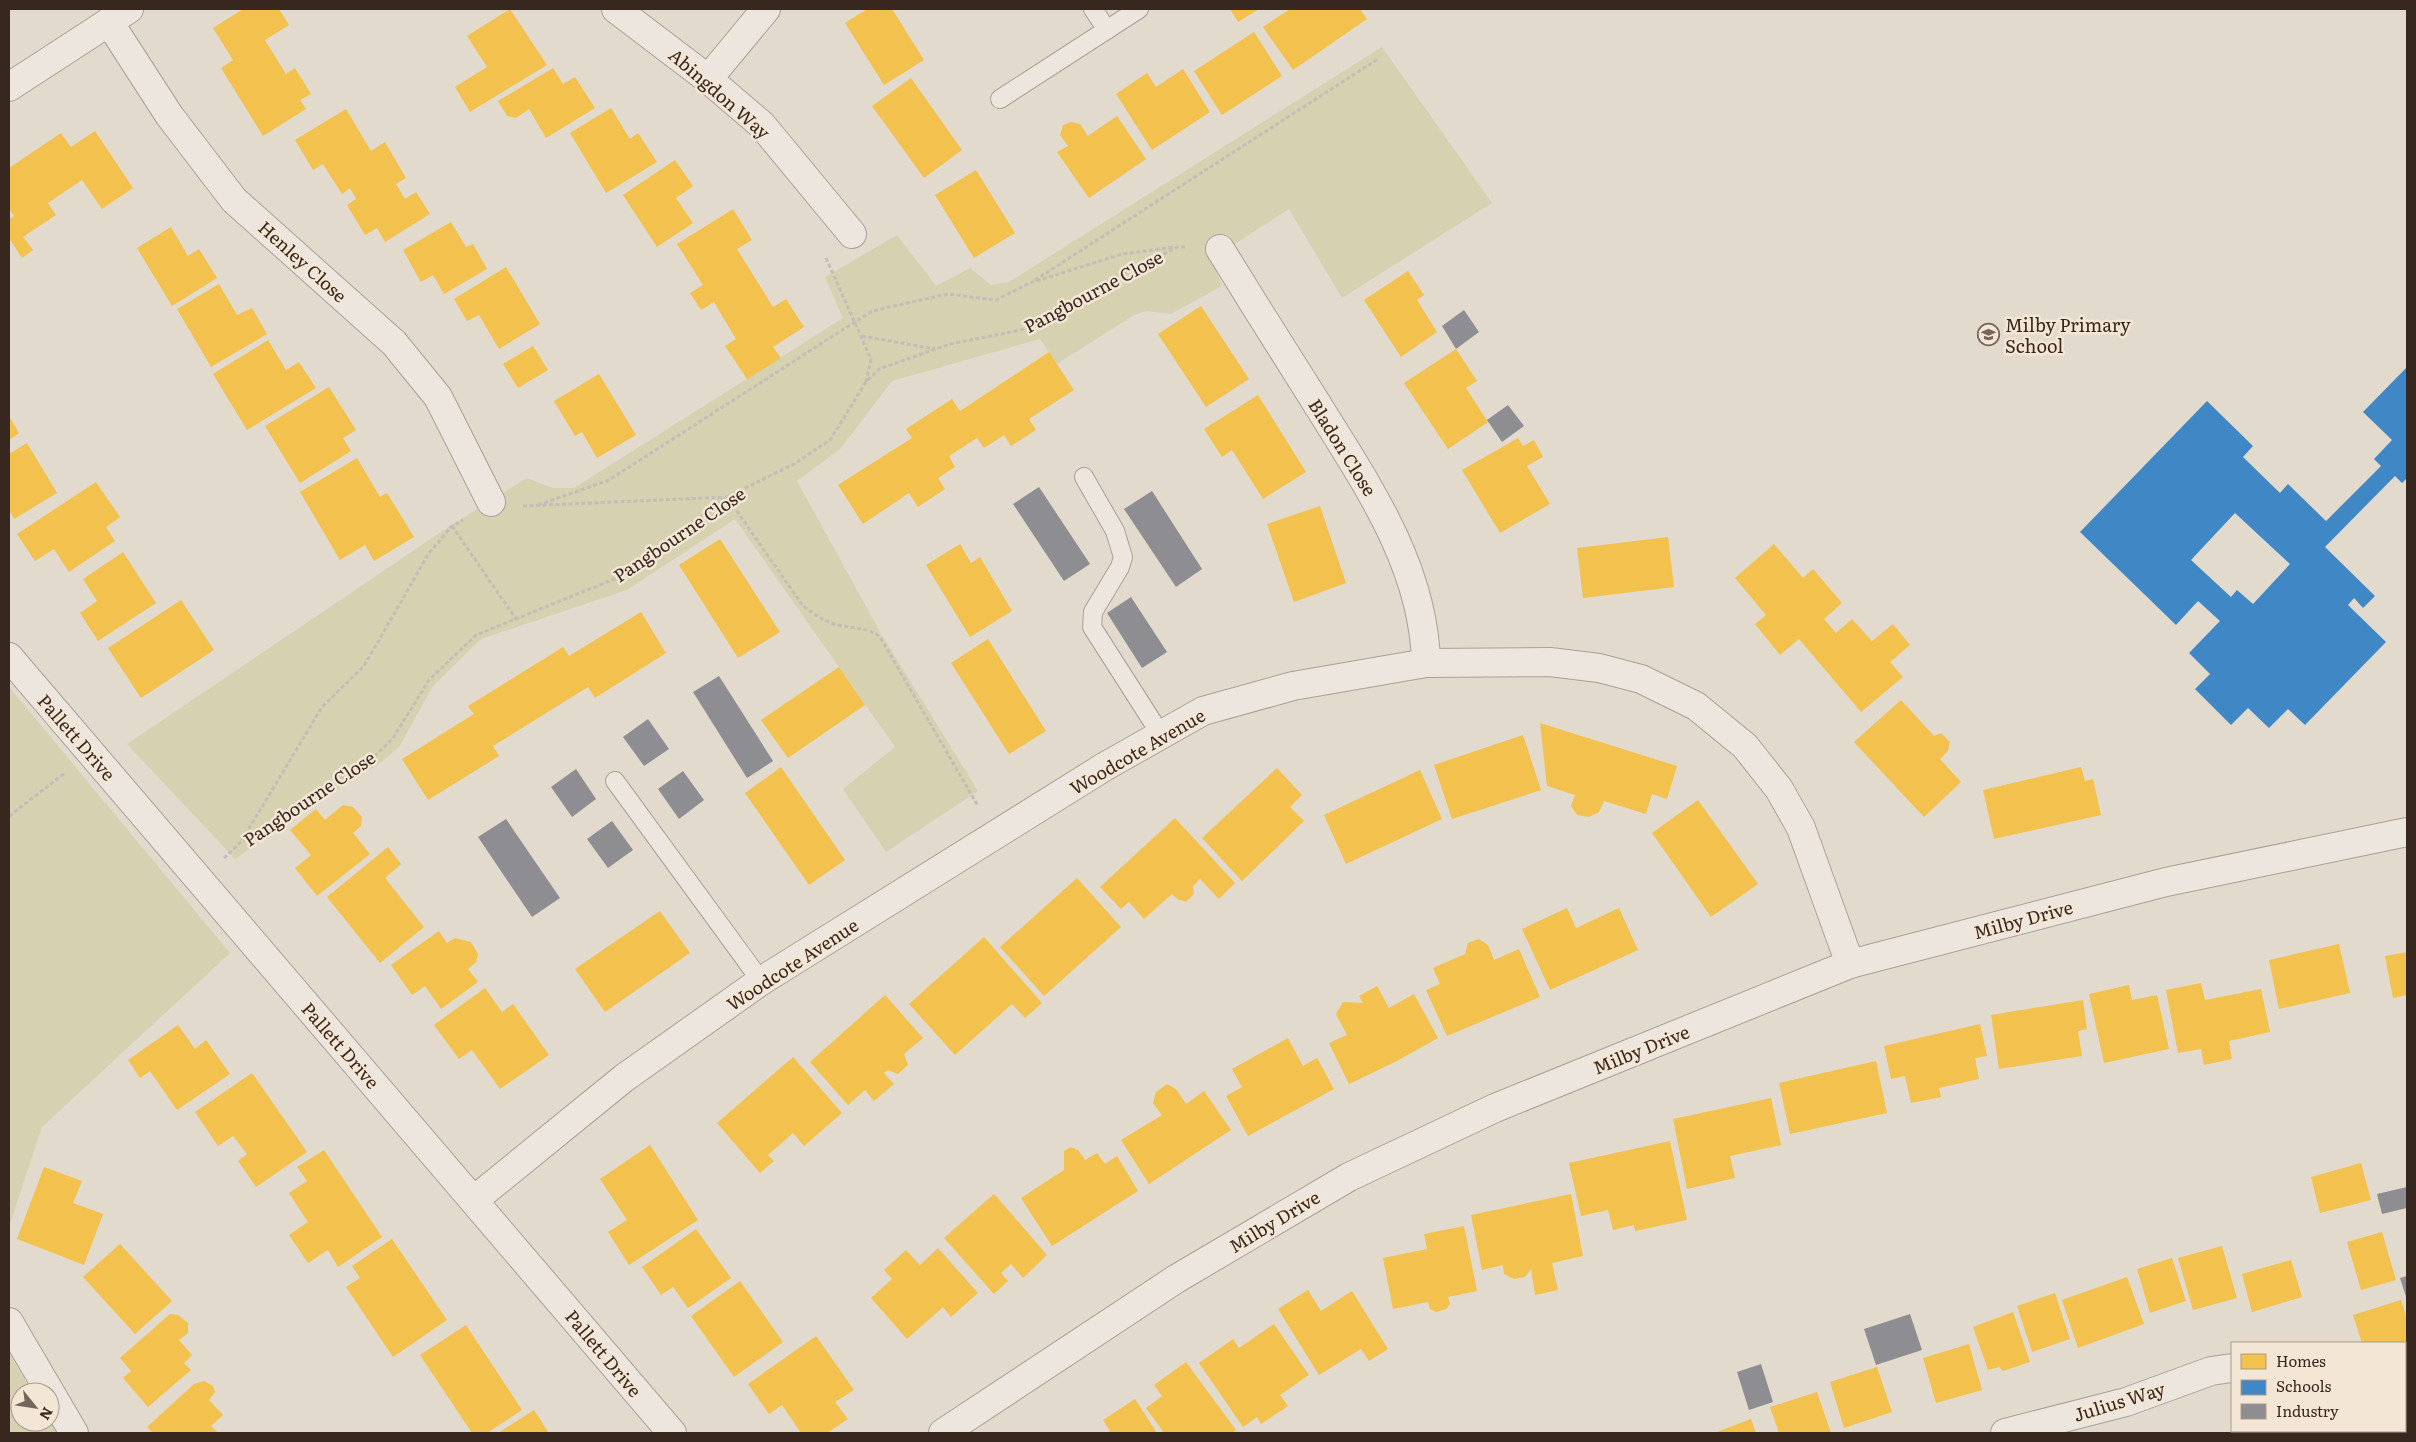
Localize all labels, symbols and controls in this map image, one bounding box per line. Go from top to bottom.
street label: Abingdon Way [663,41,777,145]
street label: Henley Close [253,214,353,308]
street label: Pangbourne Close [1019,243,1167,339]
place label: Milby Primary School [2005,311,2131,359]
school or university icon: Milby Primary School [1977,322,2001,346]
street label: Bladon Close [1302,393,1384,501]
street label: Pangbourne Close [608,480,750,588]
street label: Pallett Drive [32,688,122,786]
street label: Woodcote Avenue [1064,701,1210,801]
street label: Pangbourne Close [238,744,380,852]
street label: Milby Drive [1970,893,2076,945]
street label: Woodcote Avenue [721,911,863,1017]
street label: Pallett Drive [296,996,386,1094]
street label: Milby Drive [1589,1017,1693,1081]
street label: Milby Drive [1223,1183,1325,1259]
street label: Pallett Drive [559,1303,649,1403]
legend [2231,1342,2406,1432]
text: Homes [2276,1349,2326,1372]
street label: Julius Way [2070,1374,2169,1428]
text: Schools [2276,1374,2332,1397]
north arrow [10,1382,60,1432]
text: Industry [2276,1399,2339,1422]
text: N [35,1404,59,1424]

